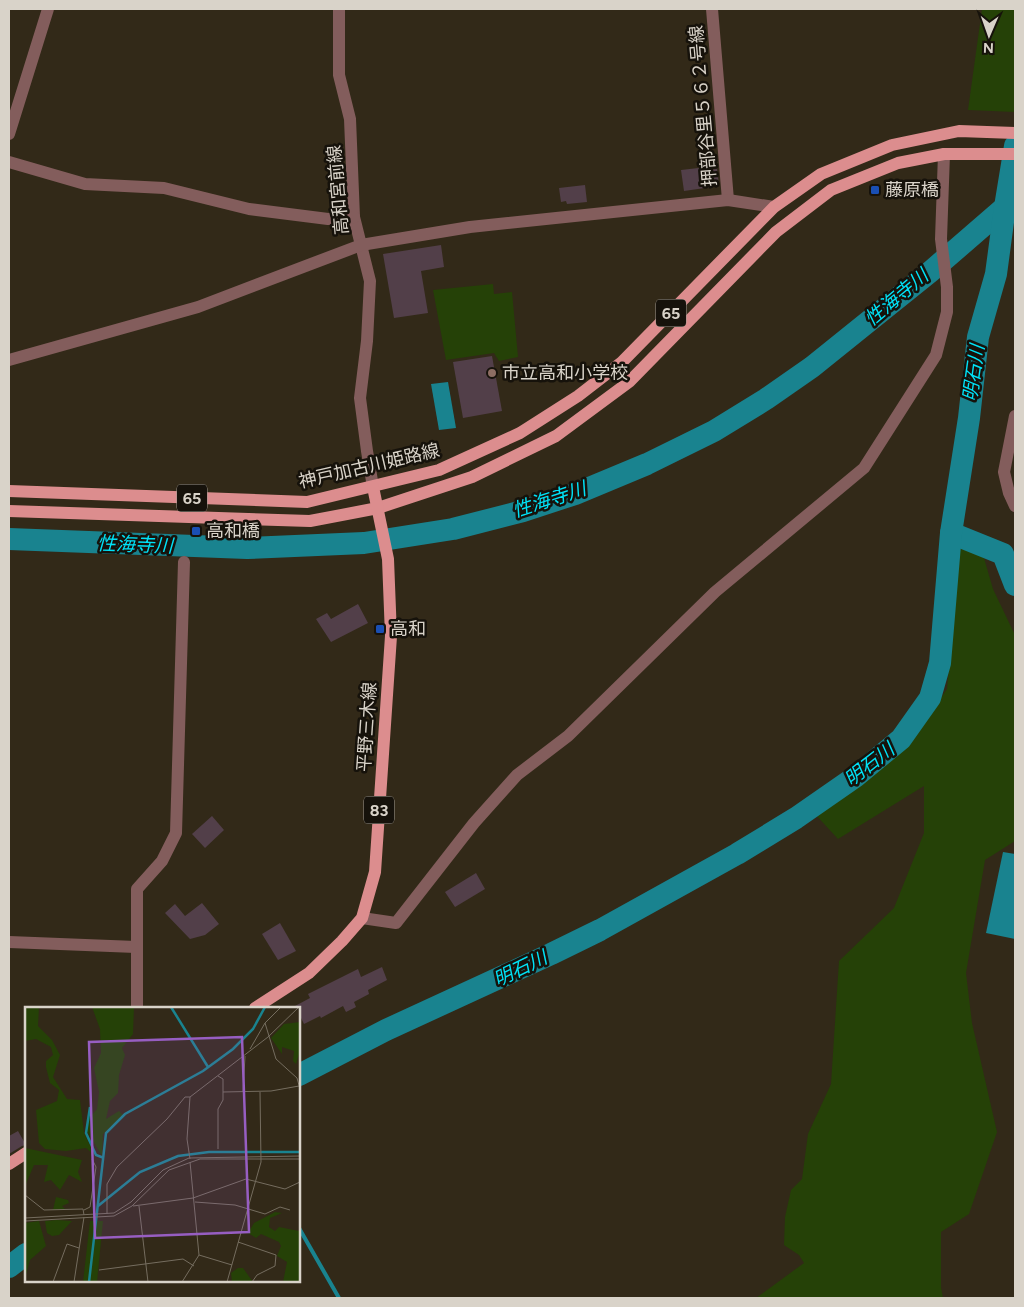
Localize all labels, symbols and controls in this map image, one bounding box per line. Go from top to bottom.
north arrow [964,10,1014,60]
street label: 押部谷里５６２号線 [685,24,721,188]
text: N [983,39,994,56]
street label: 高和宮前線 [323,144,353,236]
place label: 藤原橋 [885,179,939,201]
marker: 藤原橋 [869,184,881,196]
water label: 性海寺川 [860,263,934,331]
road number: 65 [656,300,686,326]
water label: 明石川 [958,341,989,403]
place label: 市立高和小学校 [502,362,628,384]
marker: 市立高和小学校 [486,367,498,379]
street label: 神戸加古川姫路線 [296,439,442,493]
water label: 性海寺川 [509,476,591,522]
road number: 65 [177,484,207,512]
place label: 高和橋 [206,520,260,542]
marker: 高和橋 [190,525,202,537]
water label: 性海寺川 [97,532,175,557]
place label: 高和 [390,618,426,640]
marker: 高和 [374,623,386,635]
street label: 平野三木線 [353,681,381,773]
water label: 明石川 [840,737,900,791]
road number: 83 [364,796,394,824]
water label: 明石川 [490,945,553,991]
inset map [25,1007,300,1282]

